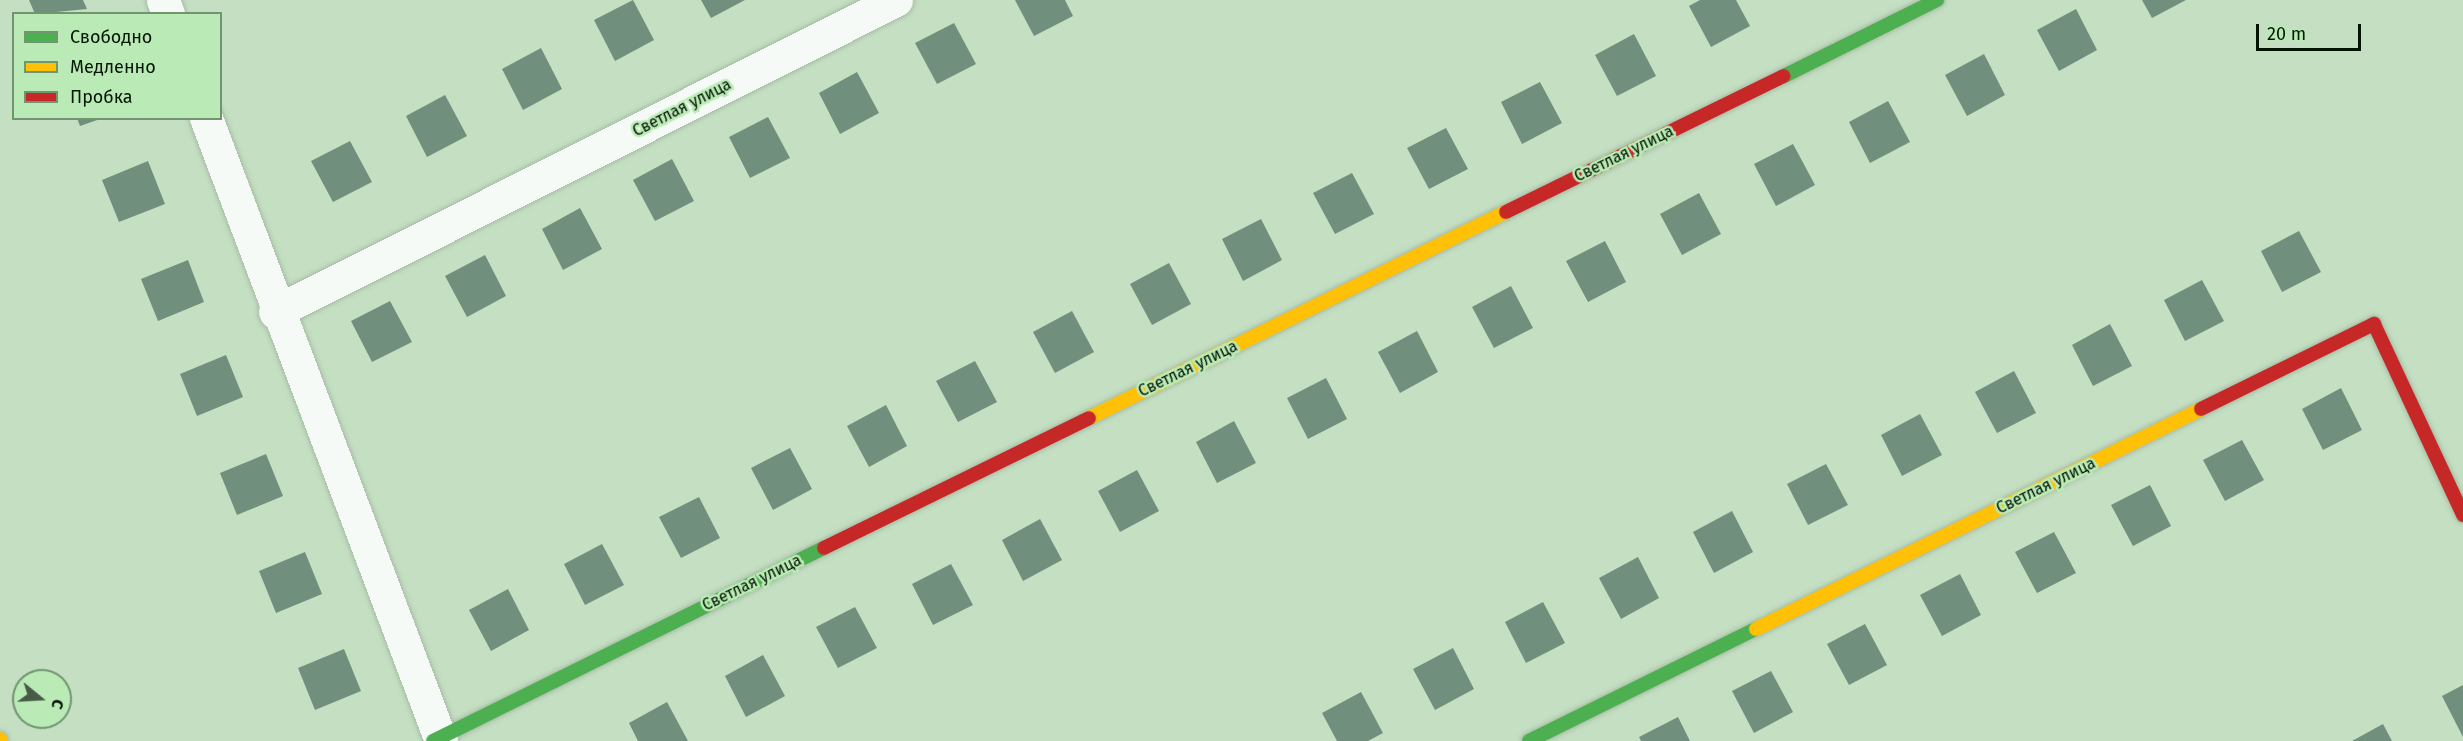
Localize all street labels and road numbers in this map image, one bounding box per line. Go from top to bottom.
street label: Светлая улица [630,75,734,141]
street label: Светлая улица [1571,122,1677,186]
street label: Светлая улица [1135,337,1241,401]
street label: Светлая улица [1993,454,2099,518]
street label: Светлая улица [699,551,805,615]

